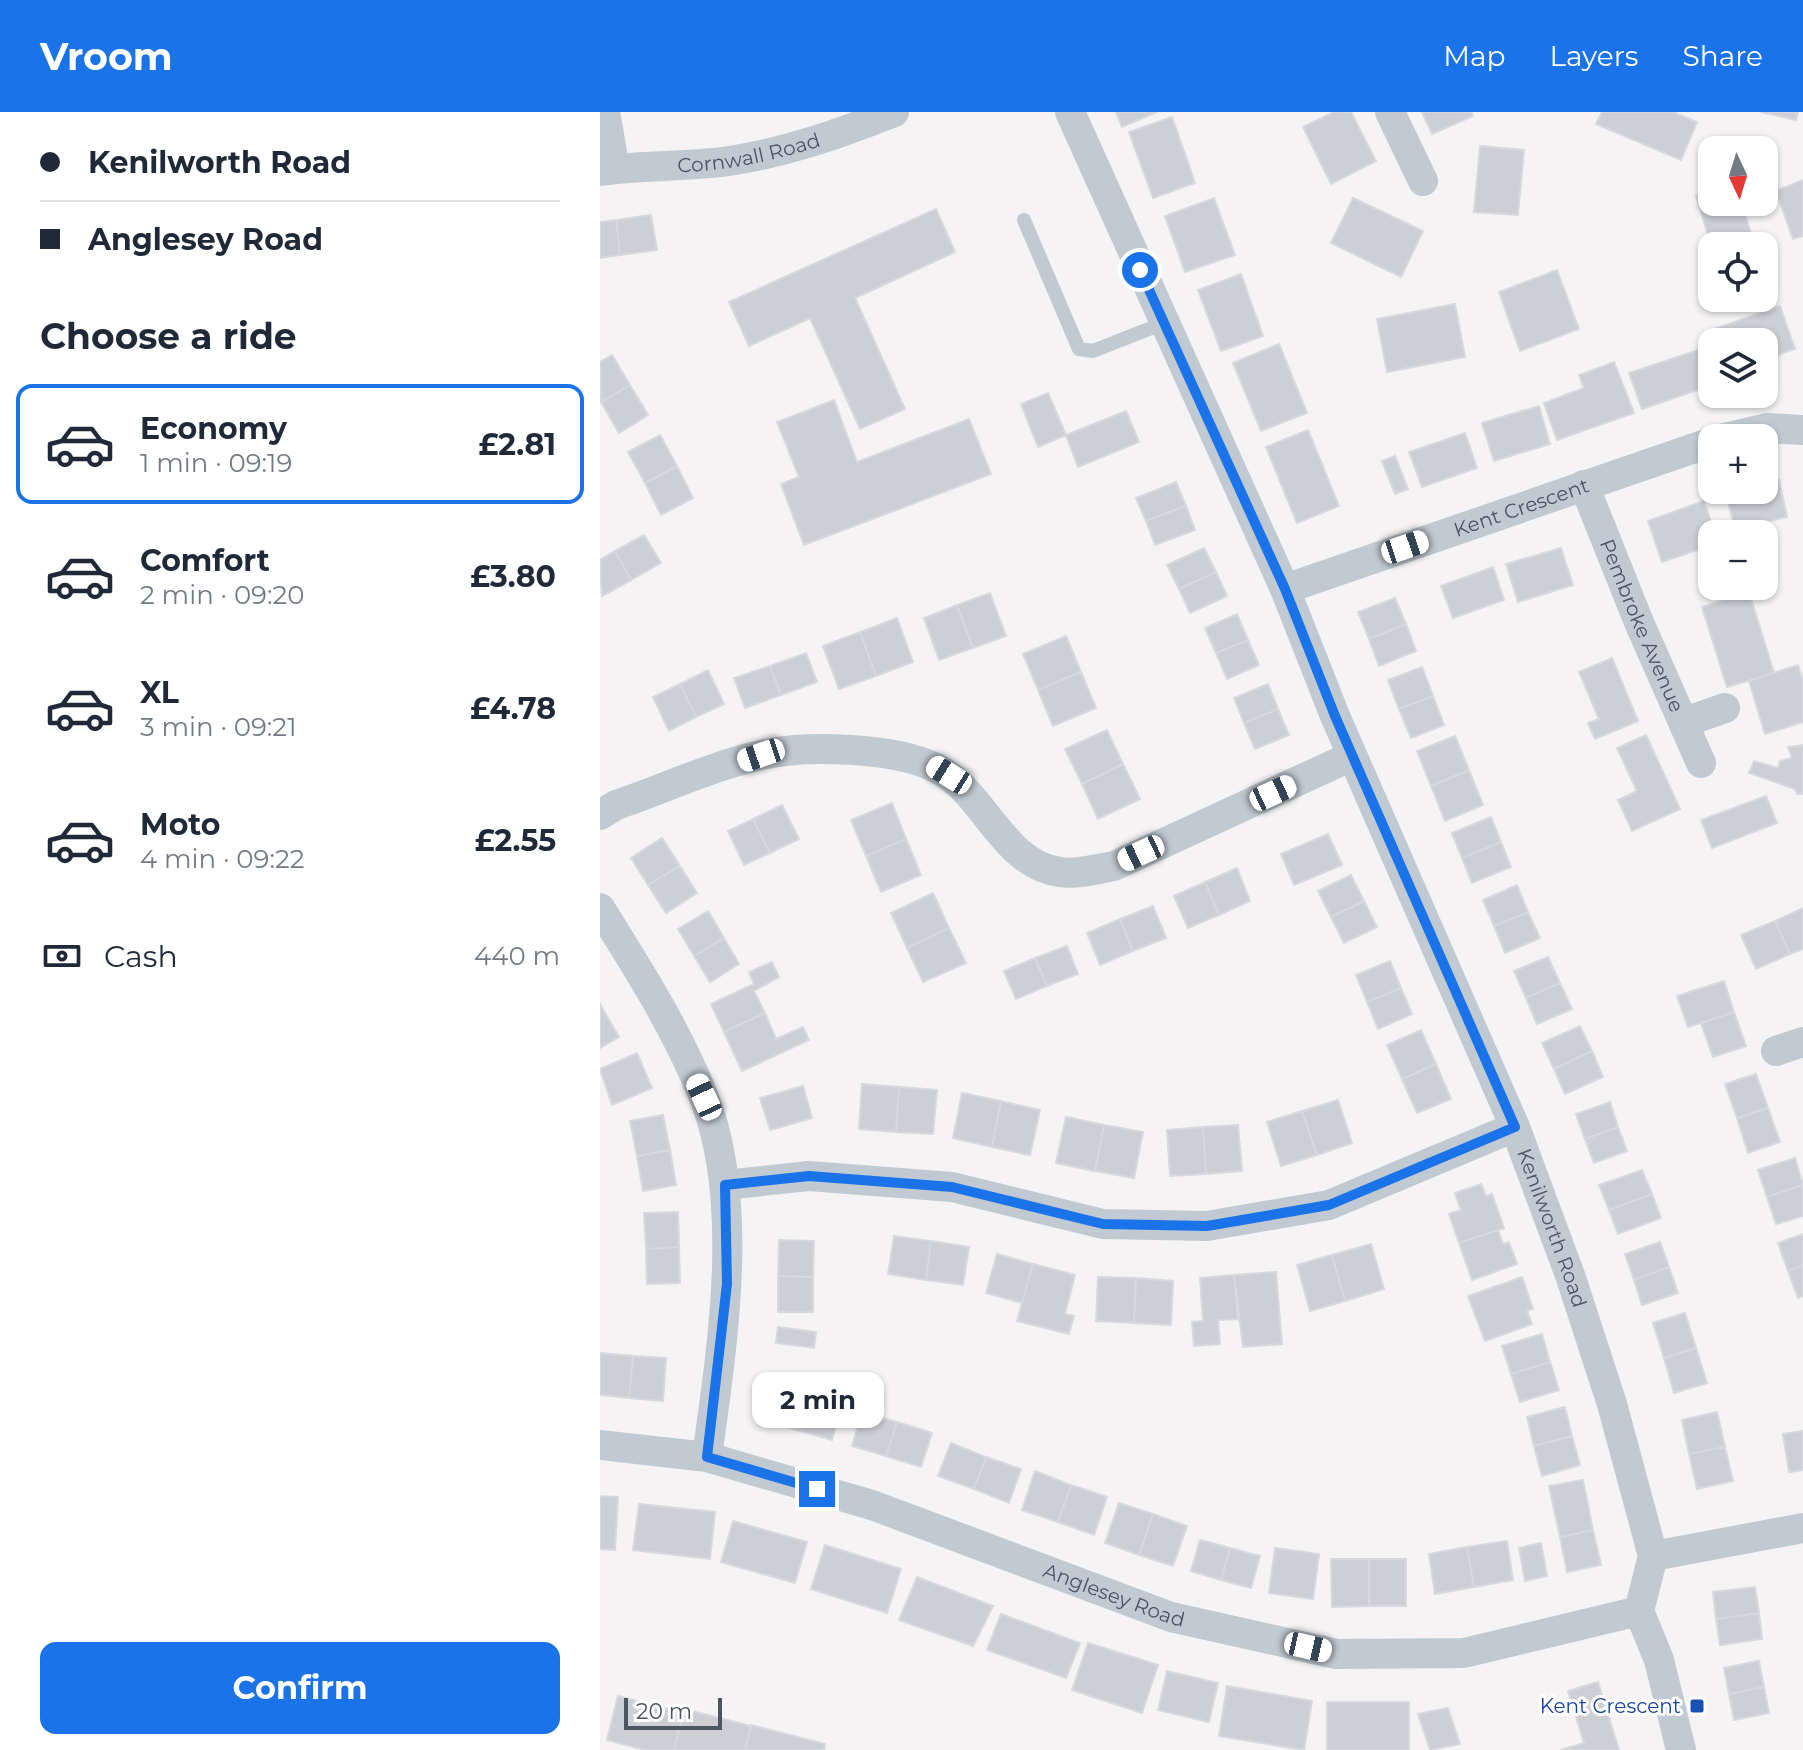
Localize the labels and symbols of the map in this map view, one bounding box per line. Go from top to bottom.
street label: Cornwall Road [677,128,823,177]
north arrow [1698,136,1778,216]
route start [1122,252,1158,288]
street label: Kent Crescent [1451,473,1592,542]
car [1378,528,1432,566]
street label: Pembroke Avenue [1595,535,1689,716]
car [734,736,788,774]
car [922,752,976,798]
car [1246,772,1300,814]
car [1114,832,1168,874]
car [683,1070,725,1124]
street label: Kenilworth Road [1512,1145,1592,1311]
callout: 2 min [751,1373,883,1429]
route end [799,1471,835,1507]
street label: Anglesey Road [1040,1558,1187,1632]
car [1282,1630,1334,1664]
scale bar [624,1694,722,1730]
place label: Kent Crescent [1540,1694,1681,1718]
marker: Kent Crescent [1688,1697,1706,1715]

